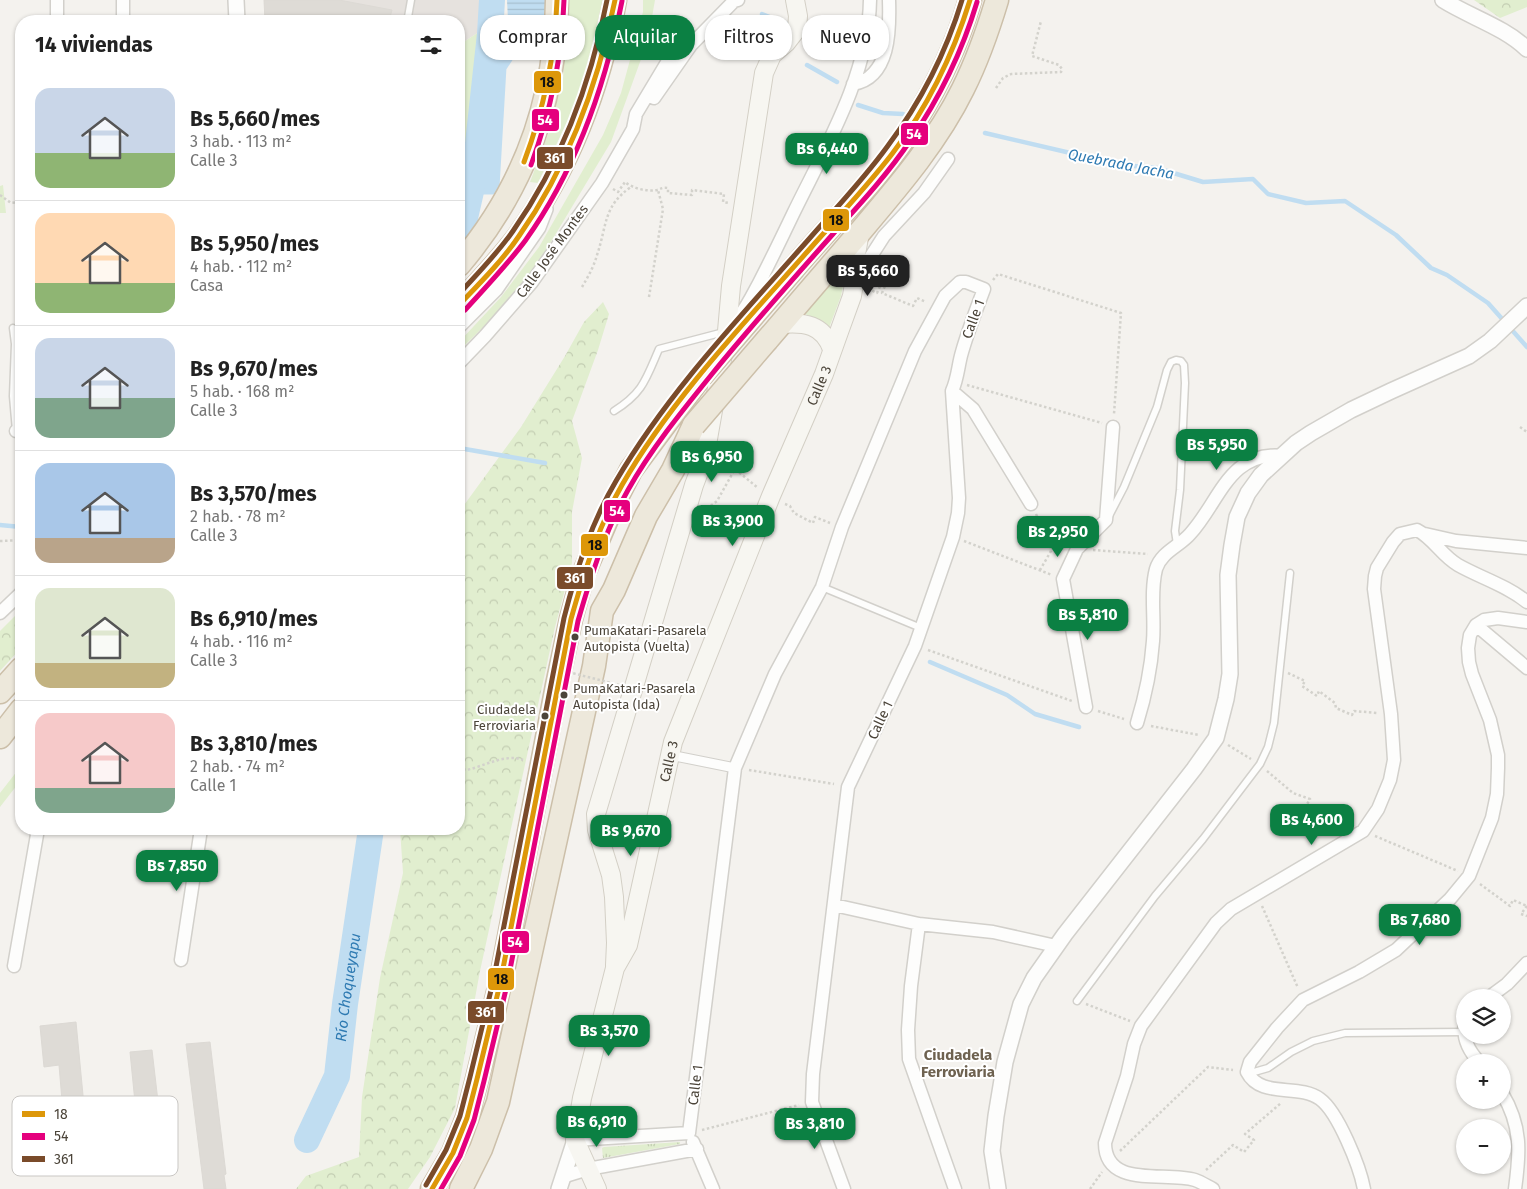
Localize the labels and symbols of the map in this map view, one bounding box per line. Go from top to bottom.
line badge: 18 [533,70,562,94]
text: 18 [540,74,554,91]
line badge: 54 [531,108,560,132]
text: 54 [537,112,553,129]
line badge: 54 [900,122,929,146]
text: 54 [906,126,922,143]
pin: Bs 6,440 [775,132,879,175]
water label: Quebrada Jacha [1066,145,1176,183]
line badge: 361 [536,146,574,170]
text: 361 [544,150,565,167]
street label: Calle José Montes [513,201,592,301]
line badge: 18 [822,208,850,232]
text: 18 [829,212,843,229]
pin: Bs 5,660 [816,254,920,297]
street label: Calle 1 [959,297,988,341]
street label: Calle 3 [803,364,835,408]
pin: Bs 5,950 [1165,428,1269,471]
pin: Bs 6,950 [660,440,764,483]
line badge: 54 [603,499,631,523]
text: 54 [609,503,625,520]
pin: Bs 3,900 [681,504,785,547]
pin: Bs 2,950 [1006,516,1110,558]
line badge: 18 [580,533,609,557]
text: 18 [588,537,602,554]
line badge: 361 [556,566,594,590]
text: 361 [564,570,585,587]
pin: Bs 5,810 [1036,598,1140,641]
place label: PumaKatari-Pasarela Autopista (Vuelta) [584,623,707,654]
marker: PumaKatari-Pasarela Autopista (Vuelta) [570,632,580,642]
place label: PumaKatari-Pasarela Autopista (Ida) [573,681,696,712]
marker: PumaKatari-Pasarela Autopista (Ida) [559,690,569,700]
street label: Calle 1 [864,698,897,742]
place label: Ciudadela Ferroviaria [473,702,536,733]
marker: Ciudadela Ferroviaria [540,711,550,721]
street label: Calle 3 [656,739,682,784]
pin: Bs 4,600 [1260,804,1364,846]
pin: Bs 9,670 [579,814,683,857]
pin: Bs 7,850 [125,850,229,892]
pin: Bs 7,680 [1368,904,1472,946]
line badge: 54 [501,930,530,954]
water label: Río Choqueyapu [332,932,364,1043]
text: 54 [507,934,523,951]
line badge: 18 [487,967,515,991]
text: 18 [494,971,508,988]
line badge: 361 [467,1000,505,1024]
text: 361 [475,1004,496,1021]
pin: Bs 3,570 [557,1014,661,1057]
district label: Ciudadela Ferroviaria [921,1046,995,1081]
street label: Calle 1 [685,1064,706,1106]
legend [12,1096,178,1176]
text: 18 [54,1106,68,1123]
pin: Bs 6,910 [545,1106,649,1148]
pin: Bs 3,810 [763,1108,867,1150]
text: 54 [54,1128,69,1145]
text: 361 [54,1151,74,1168]

